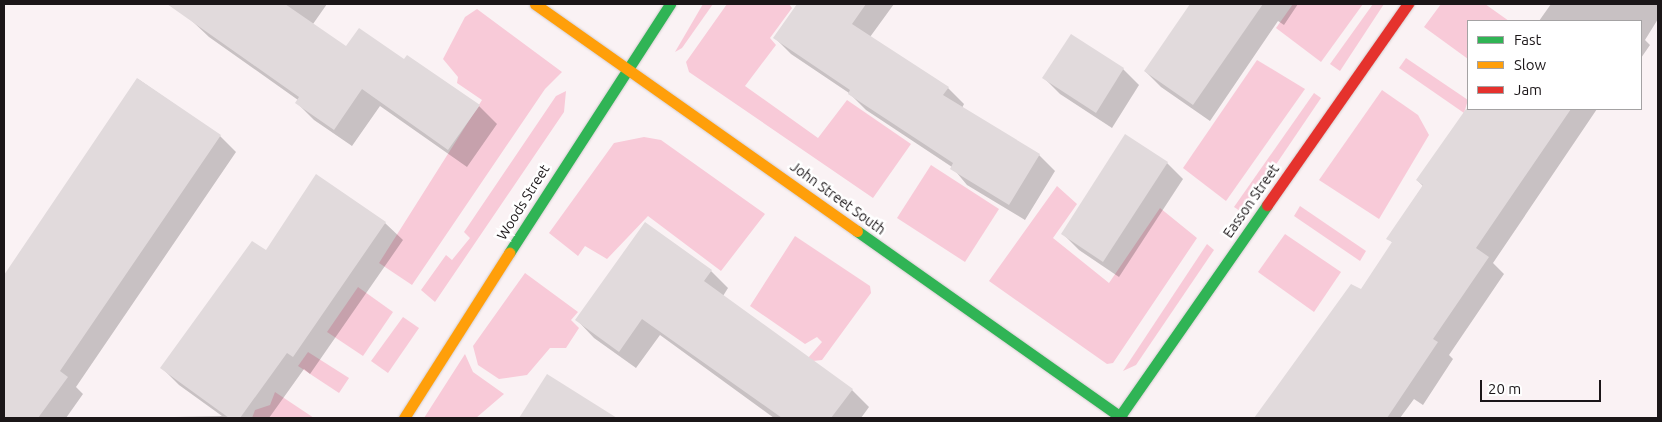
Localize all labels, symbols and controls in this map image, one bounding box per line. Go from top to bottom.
legend [1467,20,1642,110]
text: Fast [1514,31,1541,48]
text: Slow [1514,56,1546,73]
text: Jam [1514,81,1542,98]
street label: John Street South [787,158,889,238]
street label: Woods Street [493,161,553,243]
street label: Easson Street [1220,161,1282,241]
scale bar [1482,370,1603,402]
text: 20 m [1488,380,1521,397]

